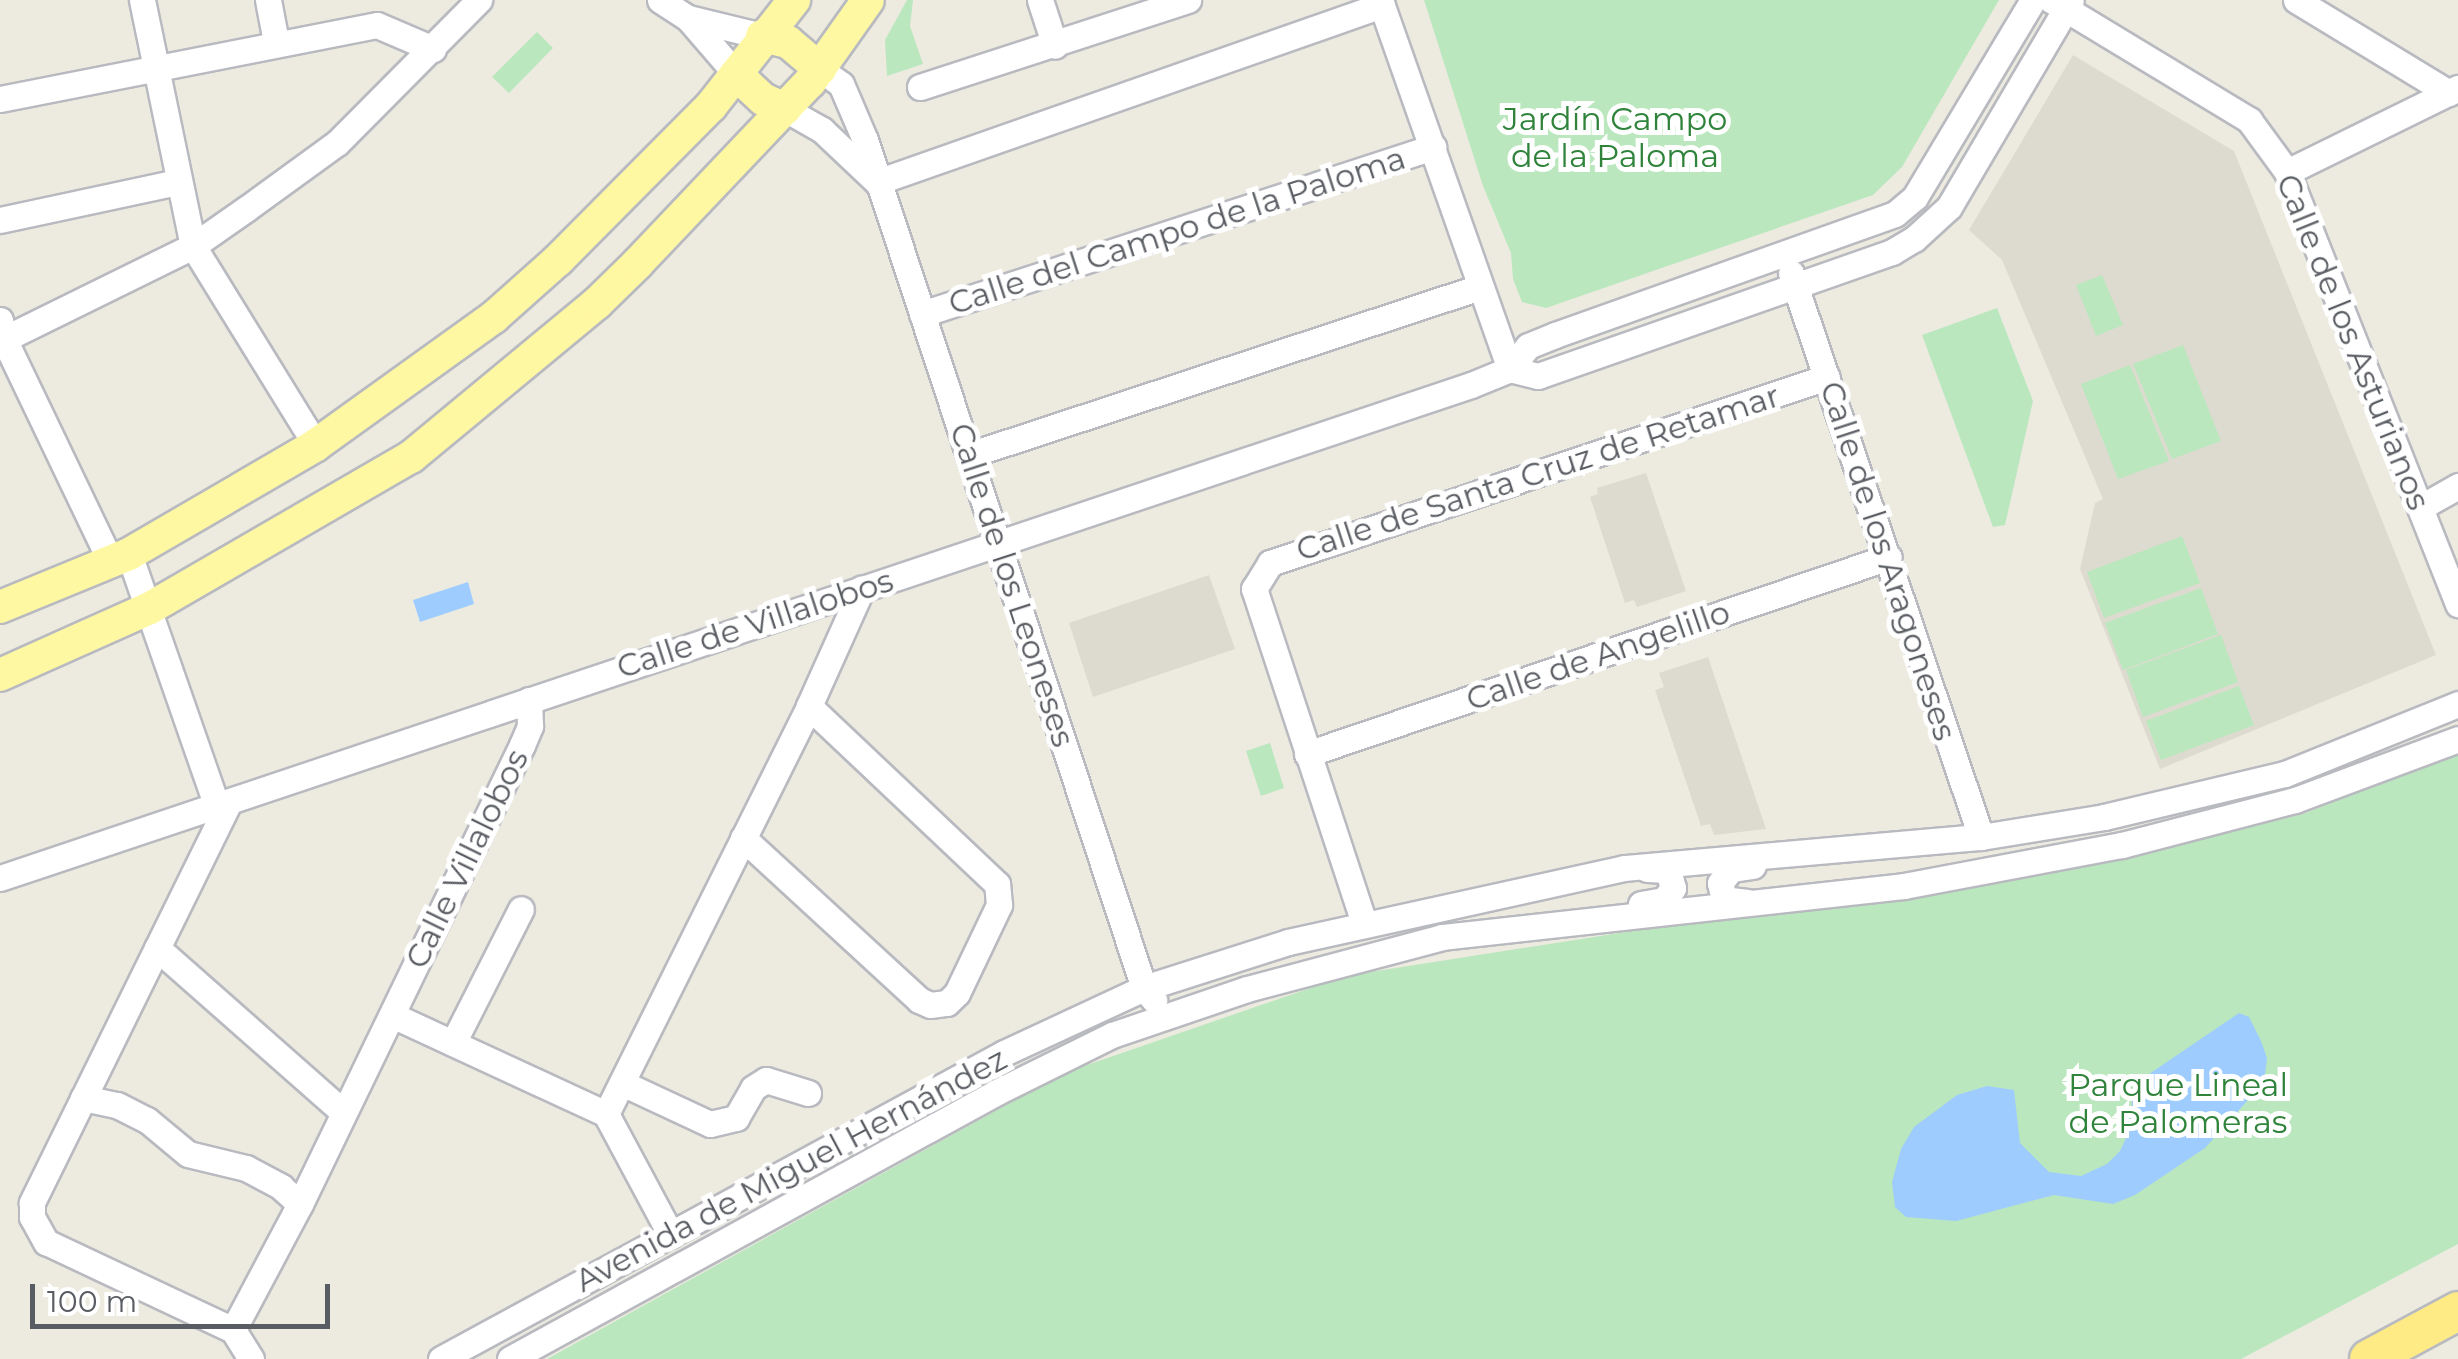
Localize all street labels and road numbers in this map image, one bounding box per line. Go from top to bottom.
street label: Calle del Campo de la Paloma [944,139,1410,323]
street label: Calle de los Asturianos [2268,169,2438,515]
street label: Calle de Santa Cruz de Retamar [1291,377,1785,569]
street label: Calle de los Aragoneses [1812,377,1964,745]
street label: Calle de los Leoneses [942,418,1082,752]
street label: Calle de Villalobos [612,561,898,687]
street label: Calle de Angelillo [1461,593,1735,719]
street label: Calle Villalobos [397,743,537,975]
street label: Avenida de Miguel Hernández [569,1040,1013,1300]

